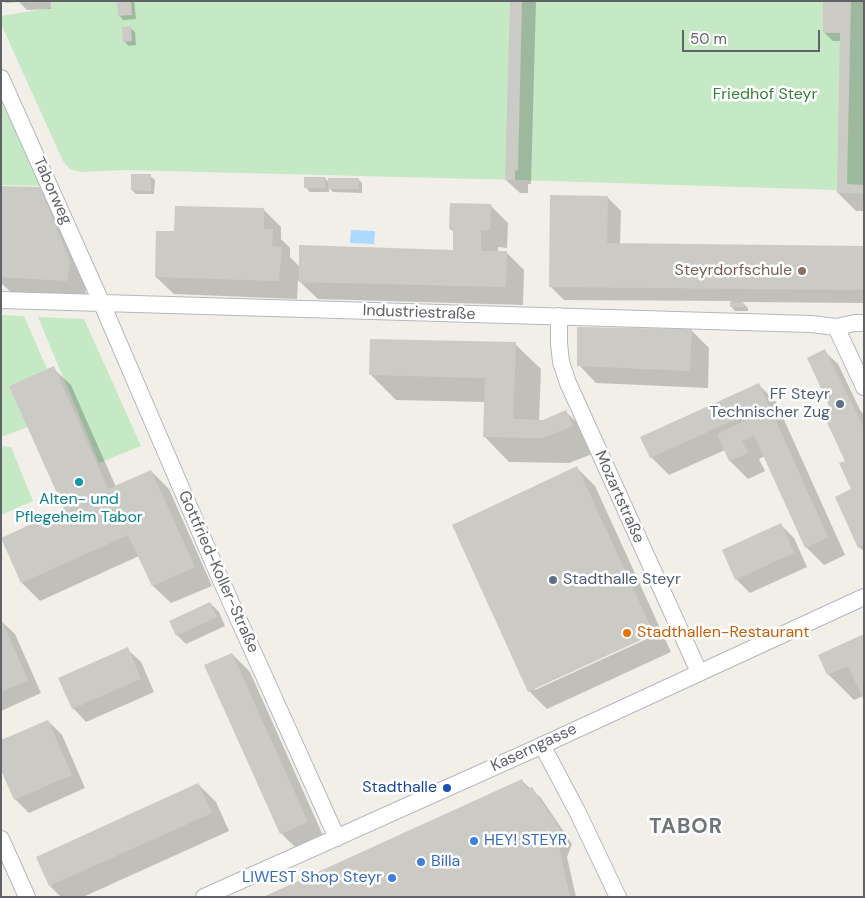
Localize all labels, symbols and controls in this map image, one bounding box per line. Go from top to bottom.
scale bar [685,20,822,52]
text: 50 m [690,29,727,49]
park label: Friedhof Steyr [713,85,817,105]
street label: Taborweg [29,154,75,228]
place label: Steyrdorfschule [675,261,792,281]
marker: Steyrdorfschule [796,265,808,277]
street label: Industriestraße [362,301,476,325]
place label: FF Steyr Technischer Zug [710,385,830,423]
marker: FF Steyr Technischer Zug [834,398,846,410]
street label: Mozartstraße [590,448,648,546]
marker: Alten- und Pflegeheim Tabor [73,476,85,488]
street label: Gottfried-Koller-Straße [174,488,262,656]
place label: Alten- und Pflegeheim Tabor [15,490,143,528]
place label: Stadthalle Steyr [563,570,681,590]
marker: Stadthalle Steyr [547,574,559,586]
place label: Stadthallen-Restaurant [637,623,810,643]
marker: Stadthallen-Restaurant [621,627,633,639]
street label: Kaserngasse [488,720,580,776]
place label: Stadthalle [362,778,437,798]
marker: Stadthalle [441,782,453,794]
district label: TABOR [648,814,724,840]
place label: HEY! STEYR [484,831,567,851]
marker: HEY! STEYR [468,835,480,847]
place label: Billa [431,852,460,872]
marker: Billa [415,856,427,868]
place label: LIWEST Shop Steyr [242,868,382,888]
marker: LIWEST Shop Steyr [386,872,398,884]

